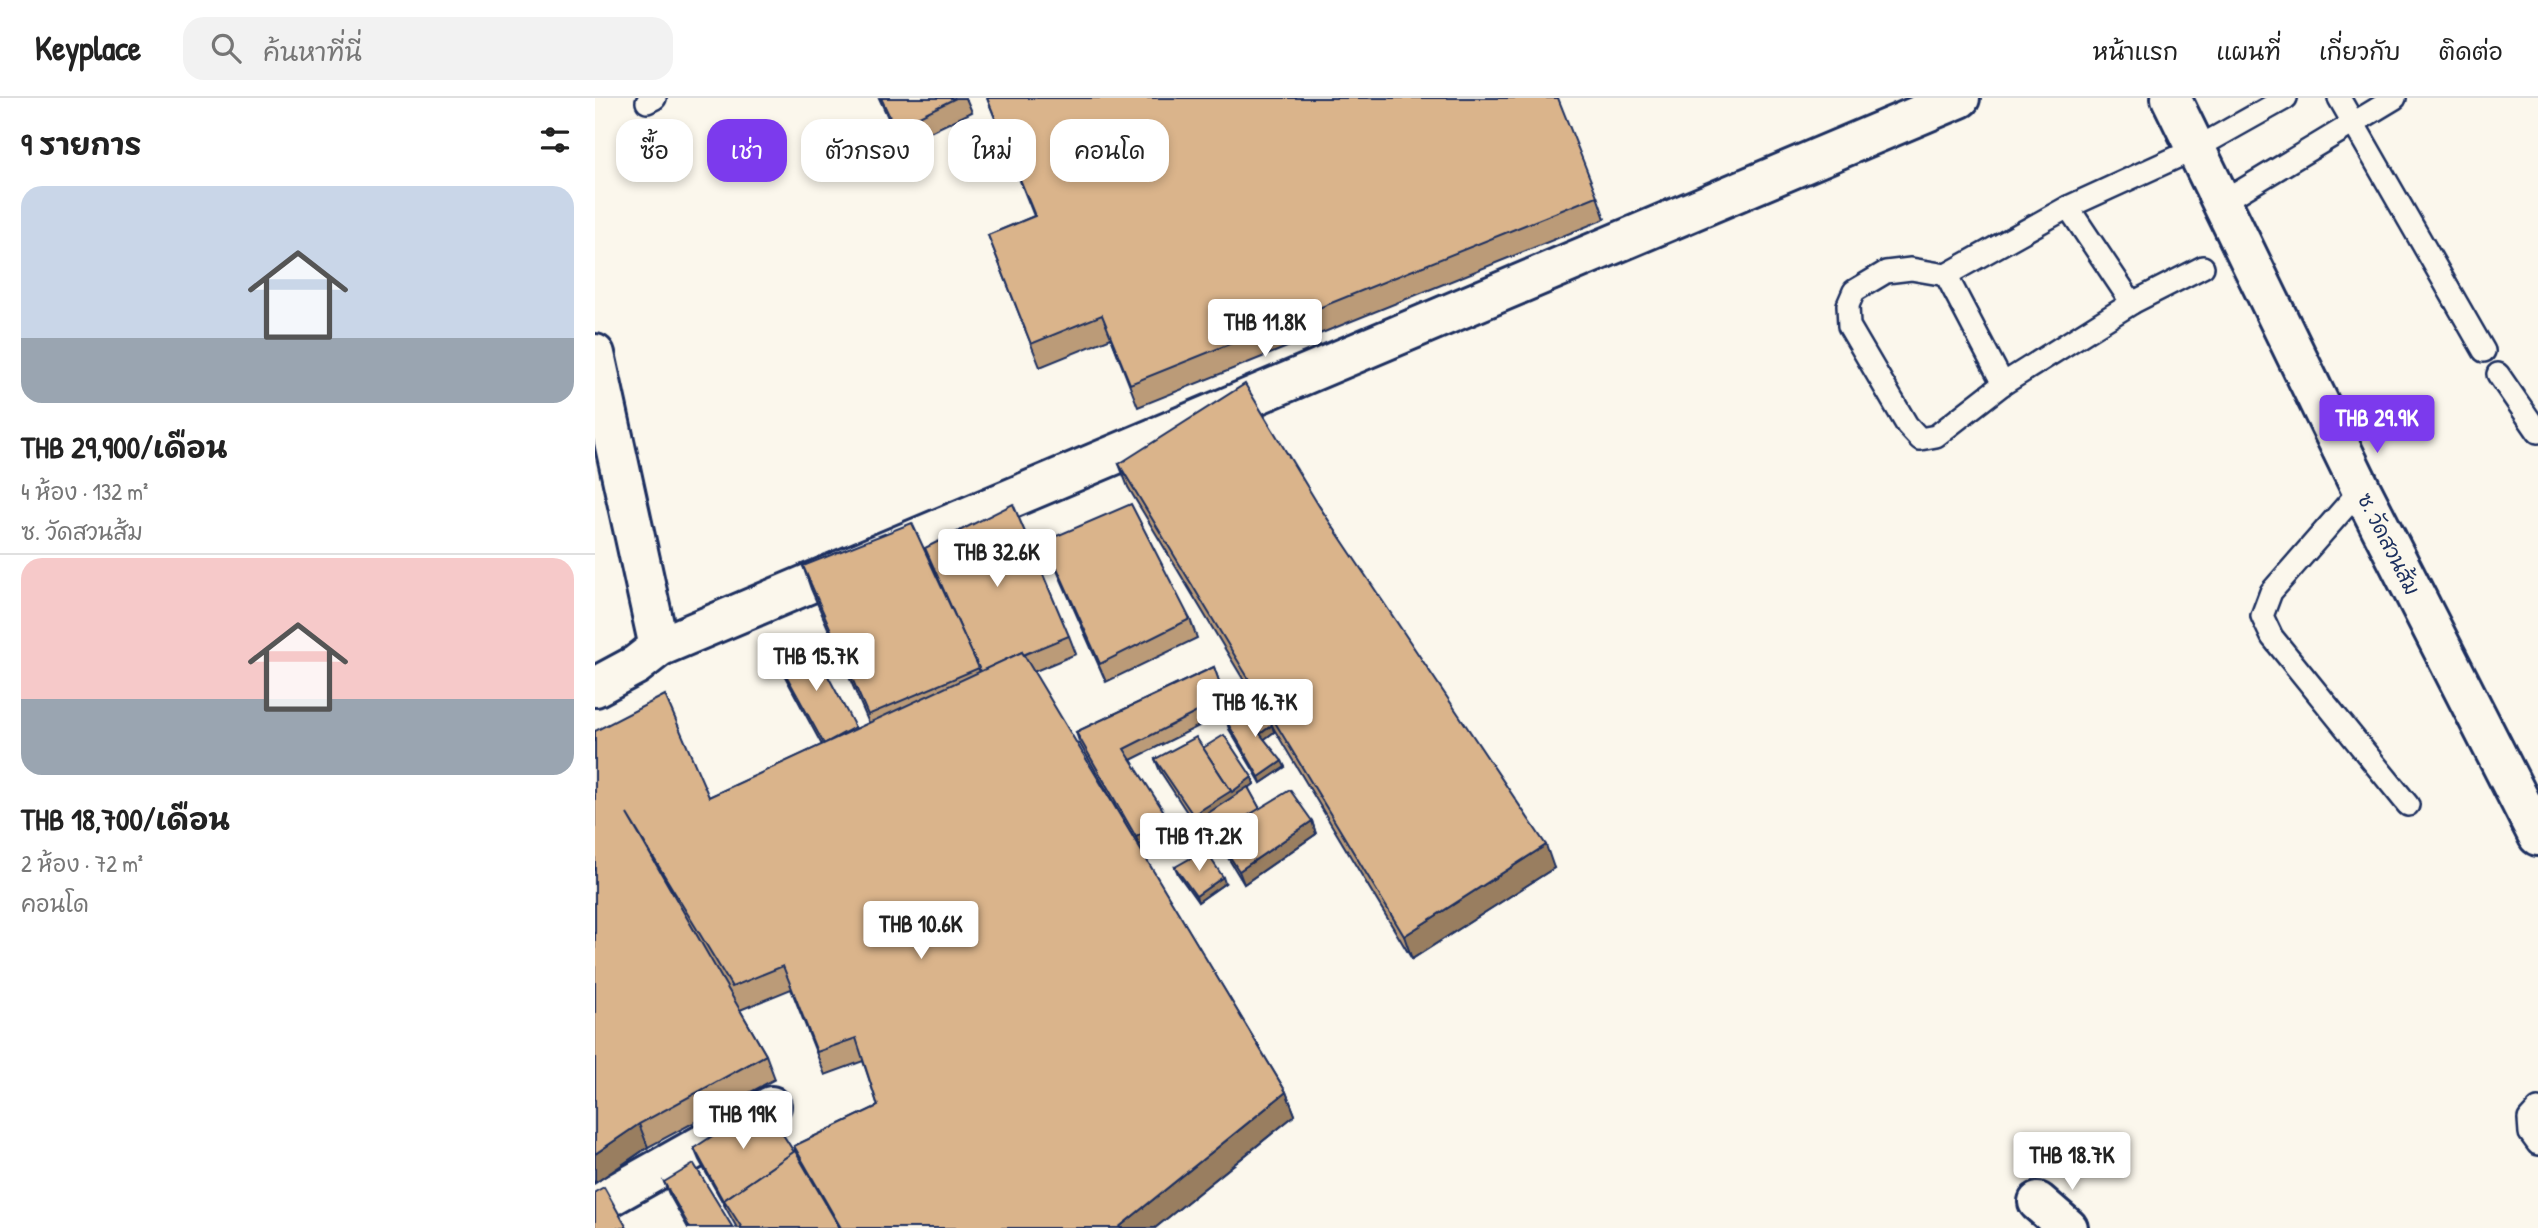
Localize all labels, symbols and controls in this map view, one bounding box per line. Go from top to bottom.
search box [183,17,673,80]
text: Keyplace [35,26,141,70]
icon: search [207,29,245,67]
text: ค้นหาที่นี่ [263,34,362,69]
text: หน้าแรก [2093,35,2178,67]
text: แผนที่ [2216,35,2281,67]
text: เกี่ยวกับ [2319,35,2401,67]
text: ติดต่อ [2439,35,2503,67]
chip: ซื้อ [616,119,693,182]
chip: เช่า [707,119,787,182]
chip: ตัวกรอง [801,119,934,182]
chip: ใหม่ [948,119,1036,182]
chip: คอนโด [1050,119,1169,182]
icon: filters [536,121,574,159]
text: 9 รายการ [21,124,141,164]
icon: home [235,232,361,358]
pin: THB 11.8K [1185,300,1345,359]
text: THB 11.8K [1224,306,1306,337]
pin: THB 29.9K [2297,396,2457,455]
text: THB 29.9K [2335,402,2419,433]
text: THB 29,900/เดือน [21,427,227,467]
text: 4 ห้อง · 132 m² [21,476,148,507]
street label: ซ. วัดสวนส้ม [2351,488,2427,600]
text: ซ. วัดสวนส้ม [21,516,143,547]
pin: THB 32.6K [917,530,1077,589]
text: THB 32.6K [954,536,1040,567]
icon: home [235,604,361,730]
pin: THB 15.7K [736,634,896,693]
text: THB 15.7K [774,640,858,671]
pin: THB 16.7K [1175,680,1335,739]
text: THB 16.7K [1213,686,1297,717]
text: THB 18,700/เดือน [21,799,230,839]
pin: THB 17.2K [1119,814,1279,873]
text: THB 17.2K [1156,820,1242,851]
text: 2 ห้อง · 72 m² [21,848,143,879]
text: คอนโด [21,888,89,919]
pin: THB 10.6K [841,902,1001,961]
text: THB 10.6K [879,908,963,939]
pin: THB 19K [678,1091,808,1151]
text: THB 19K [709,1098,777,1129]
pin: THB 18.7K [1992,1132,2152,1192]
text: THB 18.7K [2029,1139,2115,1170]

